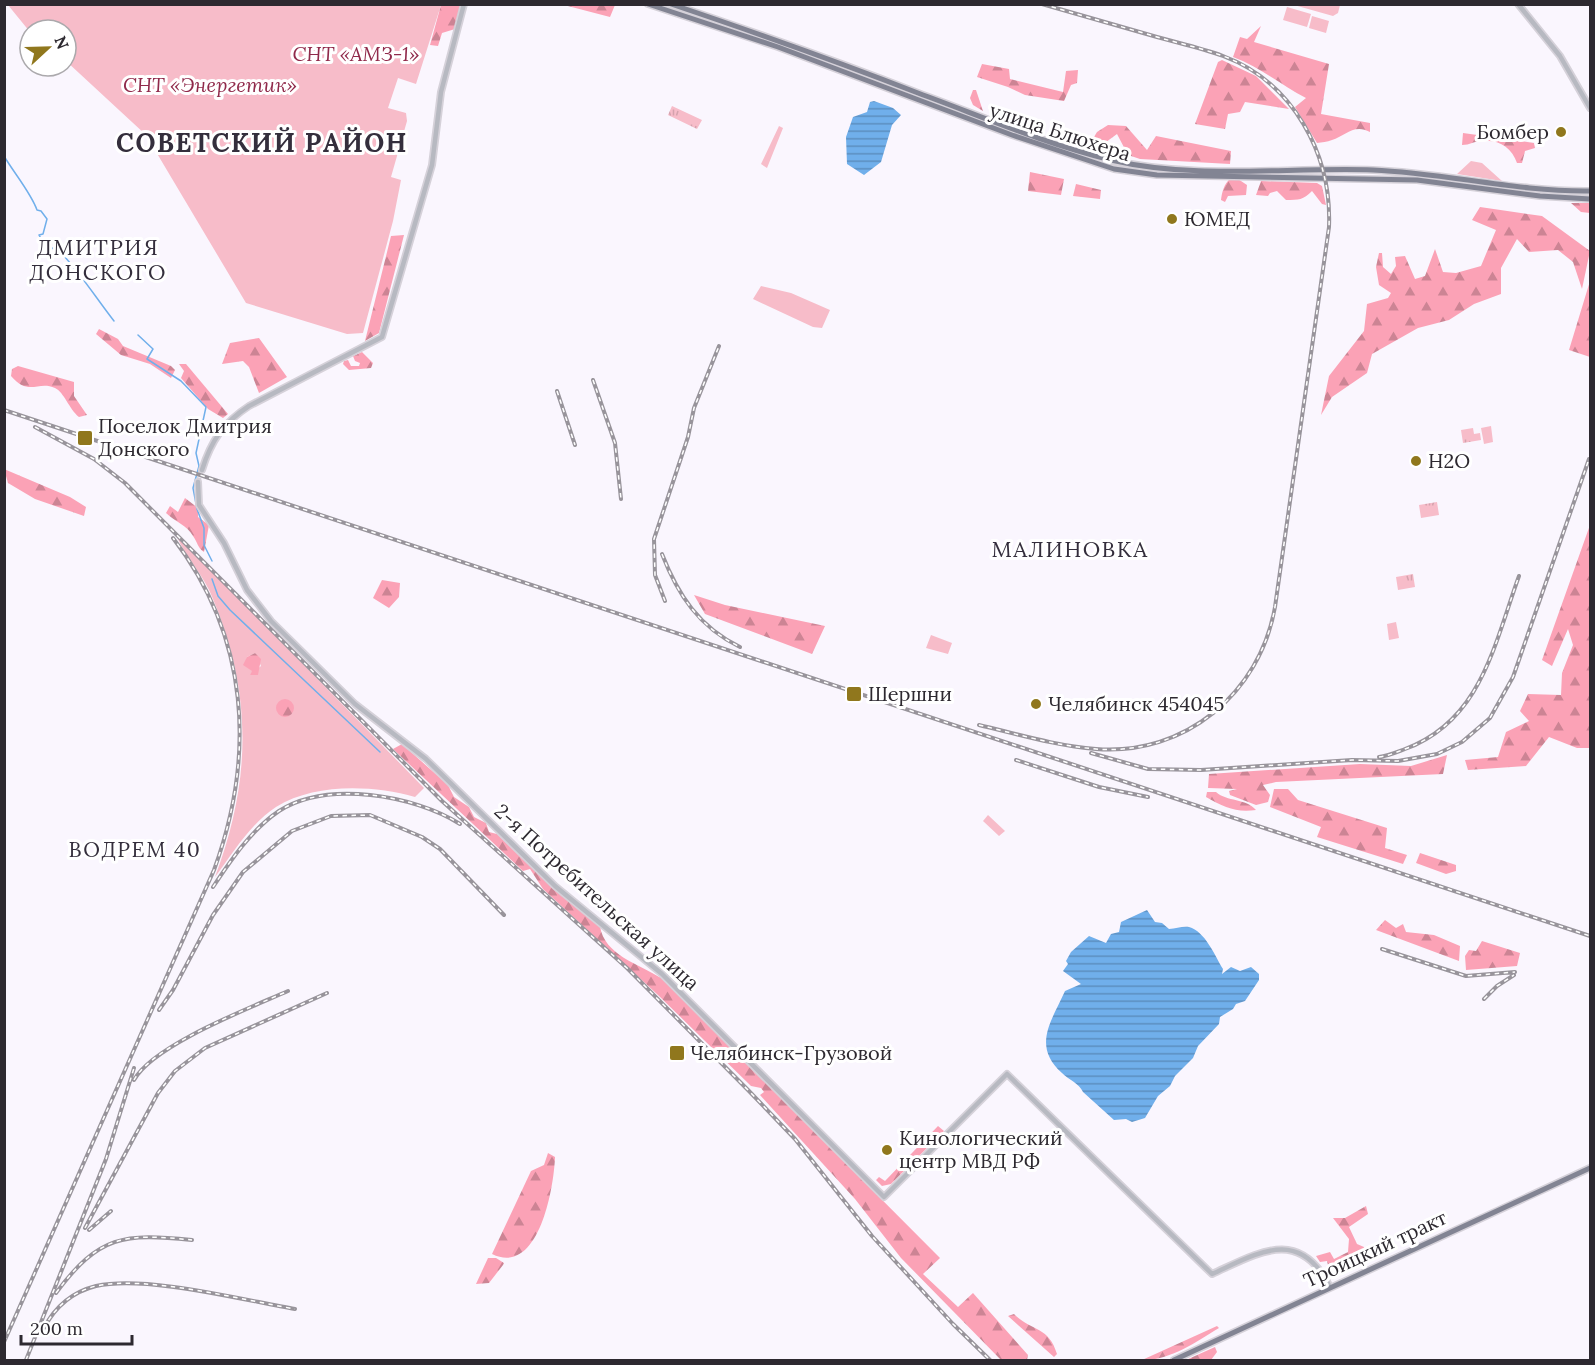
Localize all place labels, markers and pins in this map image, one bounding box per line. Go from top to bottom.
place label: Бомбер [1476,119,1549,144]
marker: Бомбер [1554,125,1568,139]
place label: ЮМЕД [1184,206,1250,231]
marker: ЮМЕД [1165,212,1179,226]
place label: Поселок Дмитрия Донского [98,413,272,461]
marker: Поселок Дмитрия Донского [76,429,94,447]
place label: H2O [1428,448,1470,473]
marker: H2O [1409,454,1423,468]
place label: Шершни [868,681,952,706]
marker: Шершни [845,685,863,703]
place label: Челябинск 454045 [1048,691,1224,716]
marker: Челябинск 454045 [1029,697,1043,711]
place label: Челябинск-Грузовой [690,1040,892,1065]
marker: Челябинск-Грузовой [668,1044,686,1062]
place label: Кинологический центр МВД РФ [899,1125,1063,1173]
marker: Кинологический центр МВД РФ [880,1143,894,1157]

